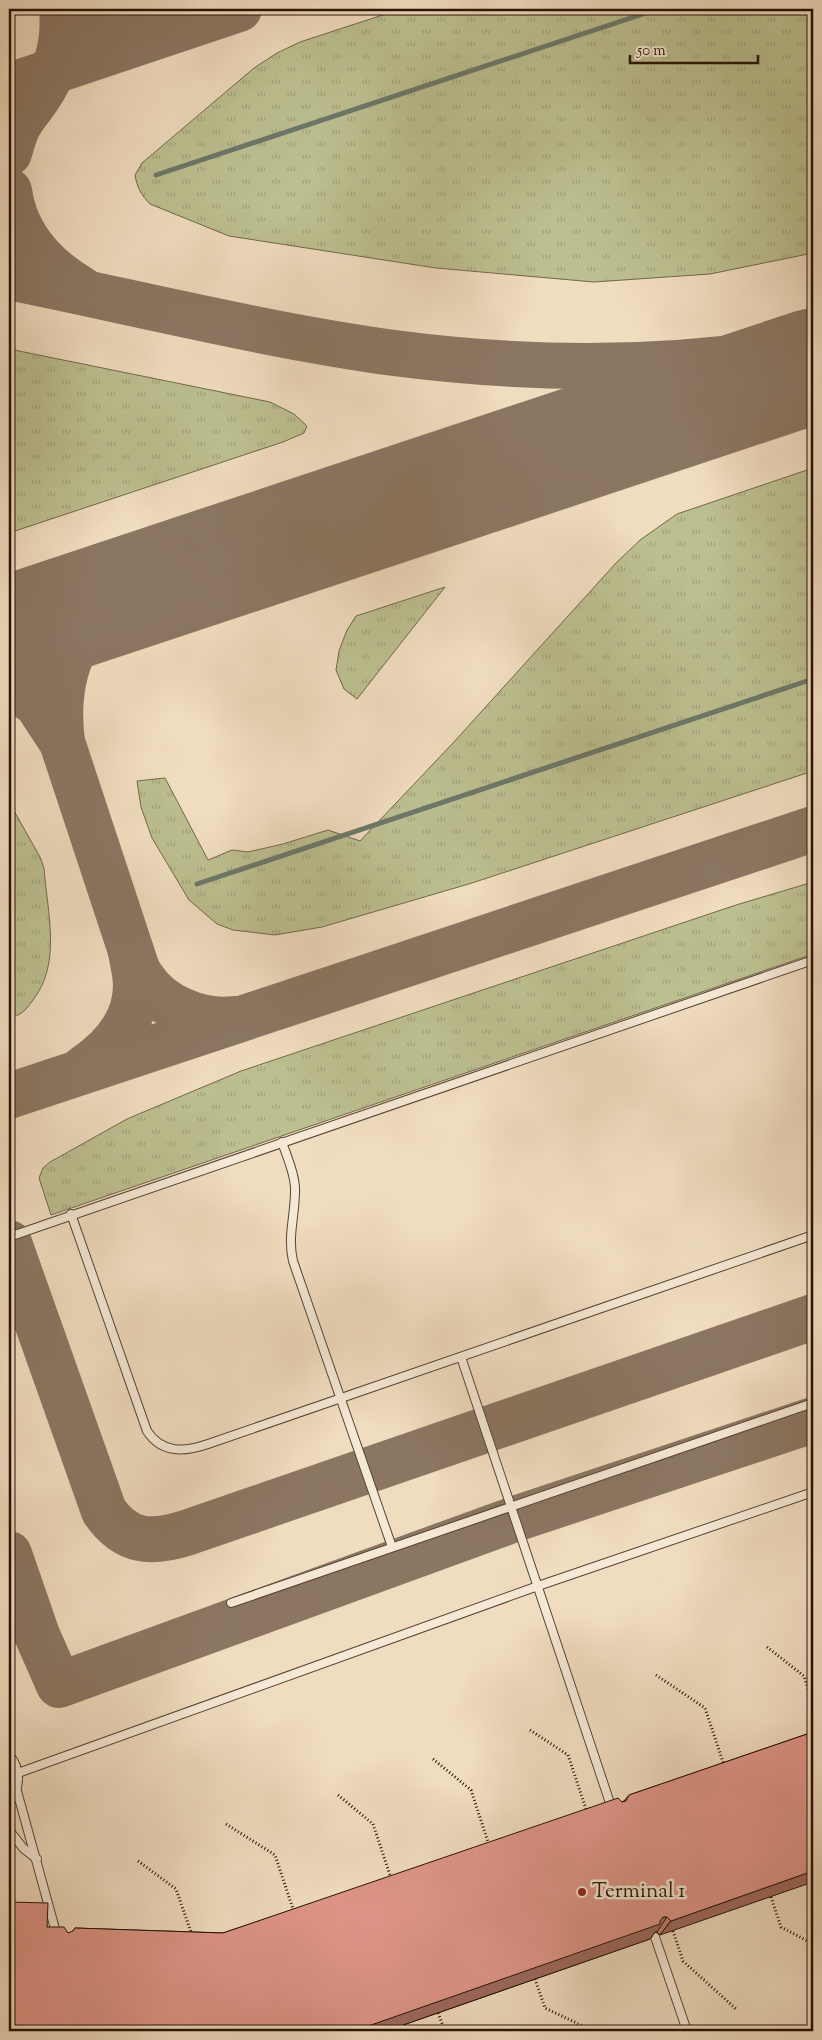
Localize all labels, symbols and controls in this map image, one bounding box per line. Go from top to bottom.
scale bar [630,32,757,64]
text: 50 m [636,41,666,62]
place label: Terminal 1 [592,1877,685,1907]
marker: Terminal 1 [576,1886,588,1898]

